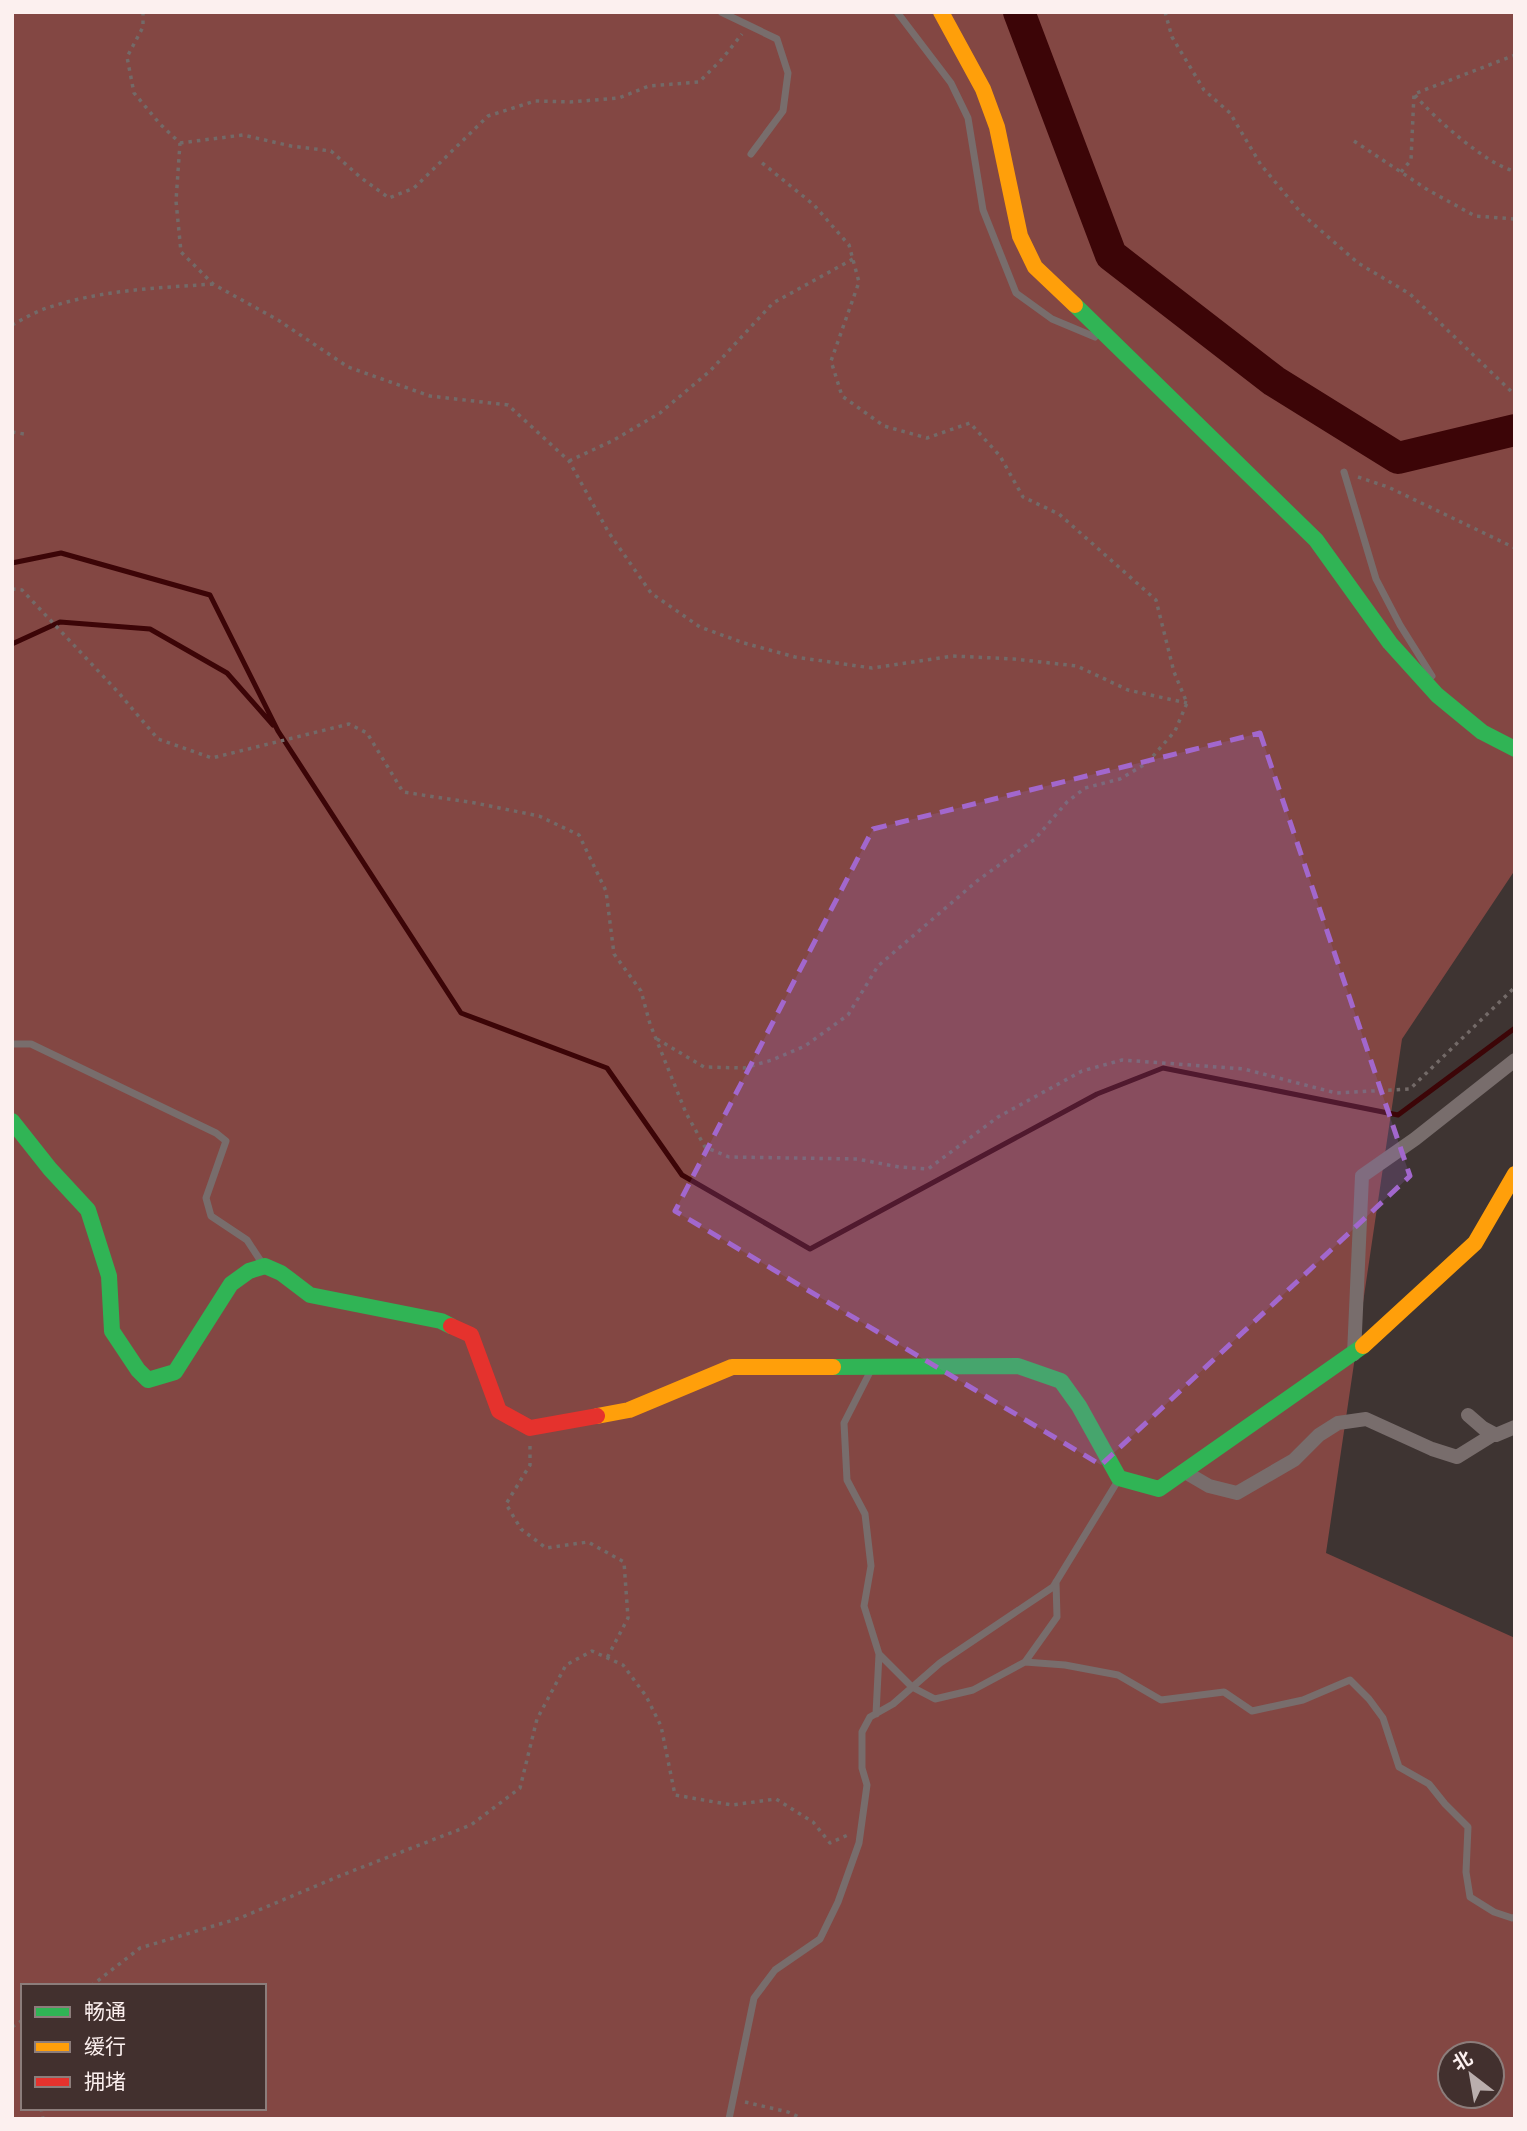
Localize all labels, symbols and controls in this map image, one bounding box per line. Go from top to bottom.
legend [21,1984,266,2110]
text: 畅通 [84,2000,126,2023]
text: 缓行 [84,2035,126,2058]
north arrow [1436,2040,1506,2110]
text: 北 [1449,2047,1476,2075]
text: 拥堵 [84,2070,126,2093]

